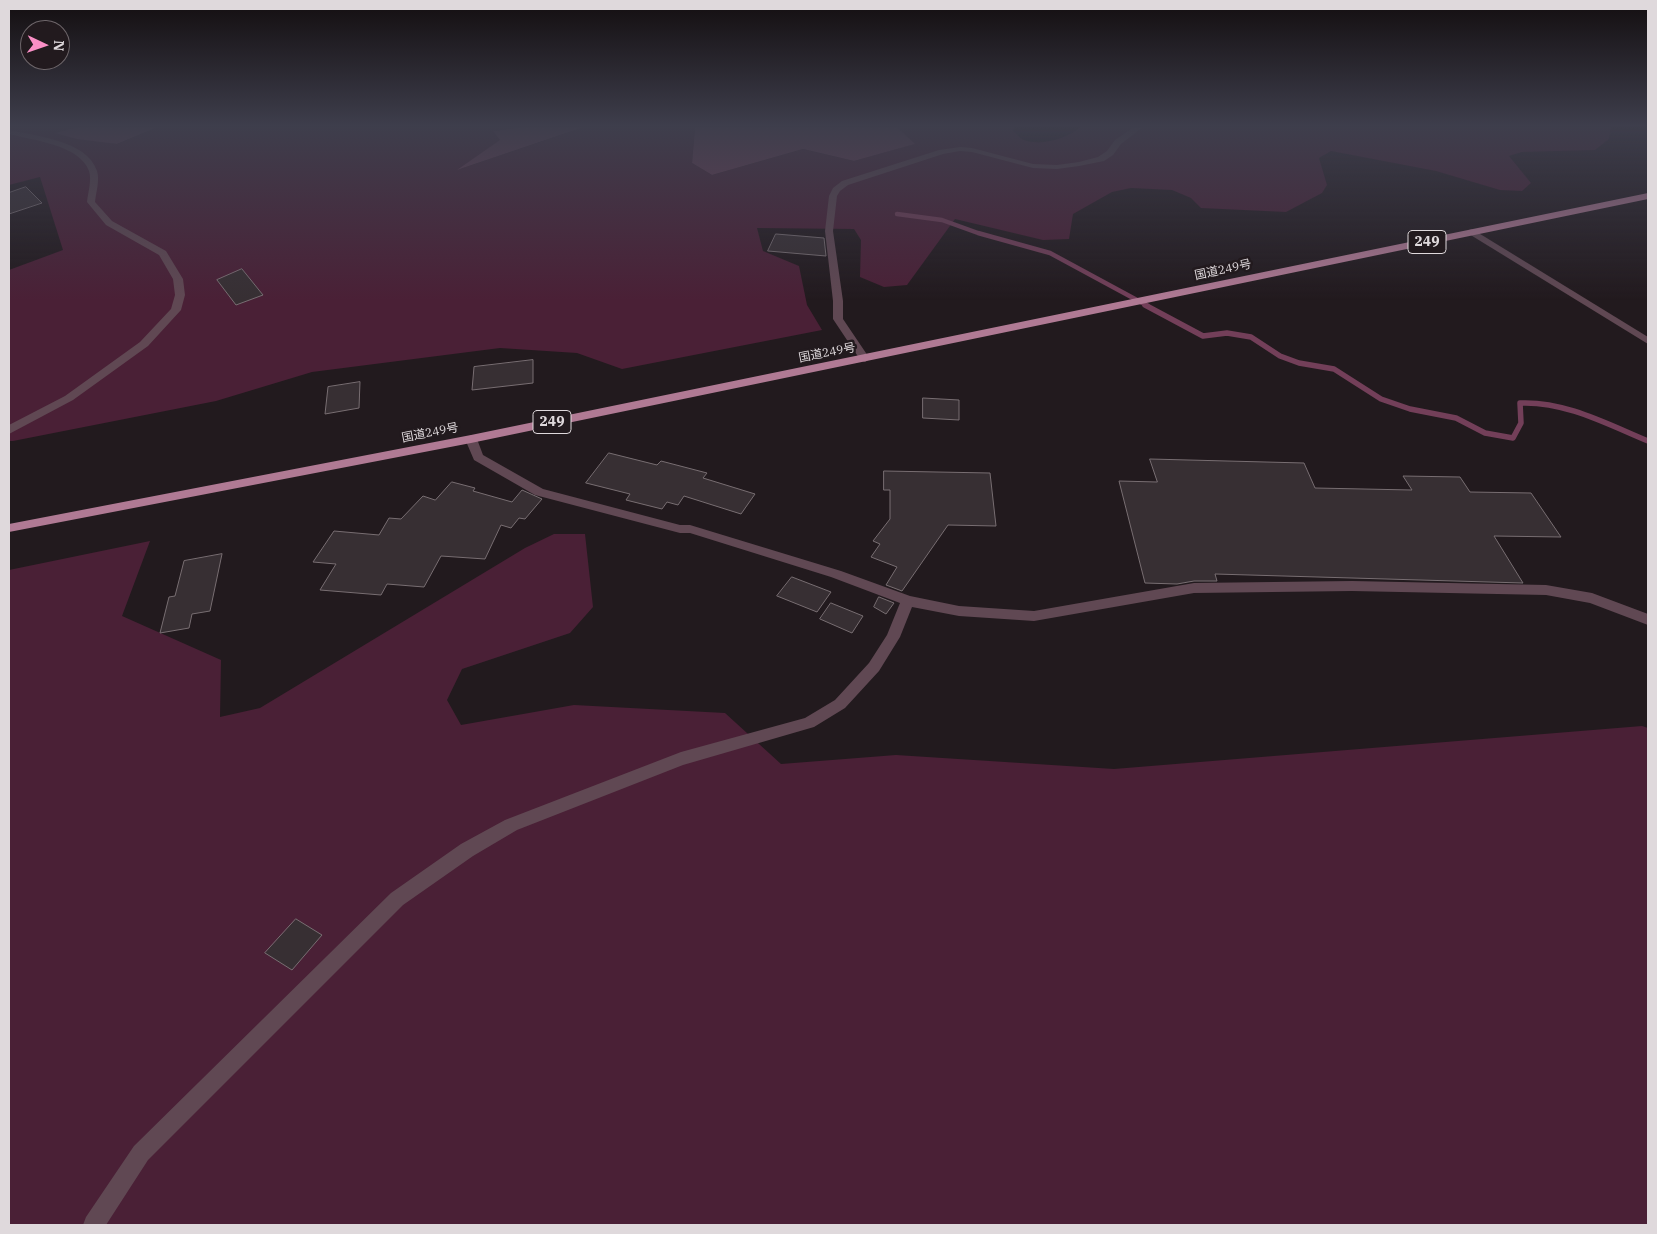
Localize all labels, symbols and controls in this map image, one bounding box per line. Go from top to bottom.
north arrow [20,20,70,70]
text: N [50,40,68,52]
road number: 249 [1408,230,1446,253]
street label: 国道249号 [1193,257,1253,283]
street label: 国道249号 [797,340,857,366]
road number: 249 [533,411,571,434]
street label: 国道249号 [400,420,460,446]

